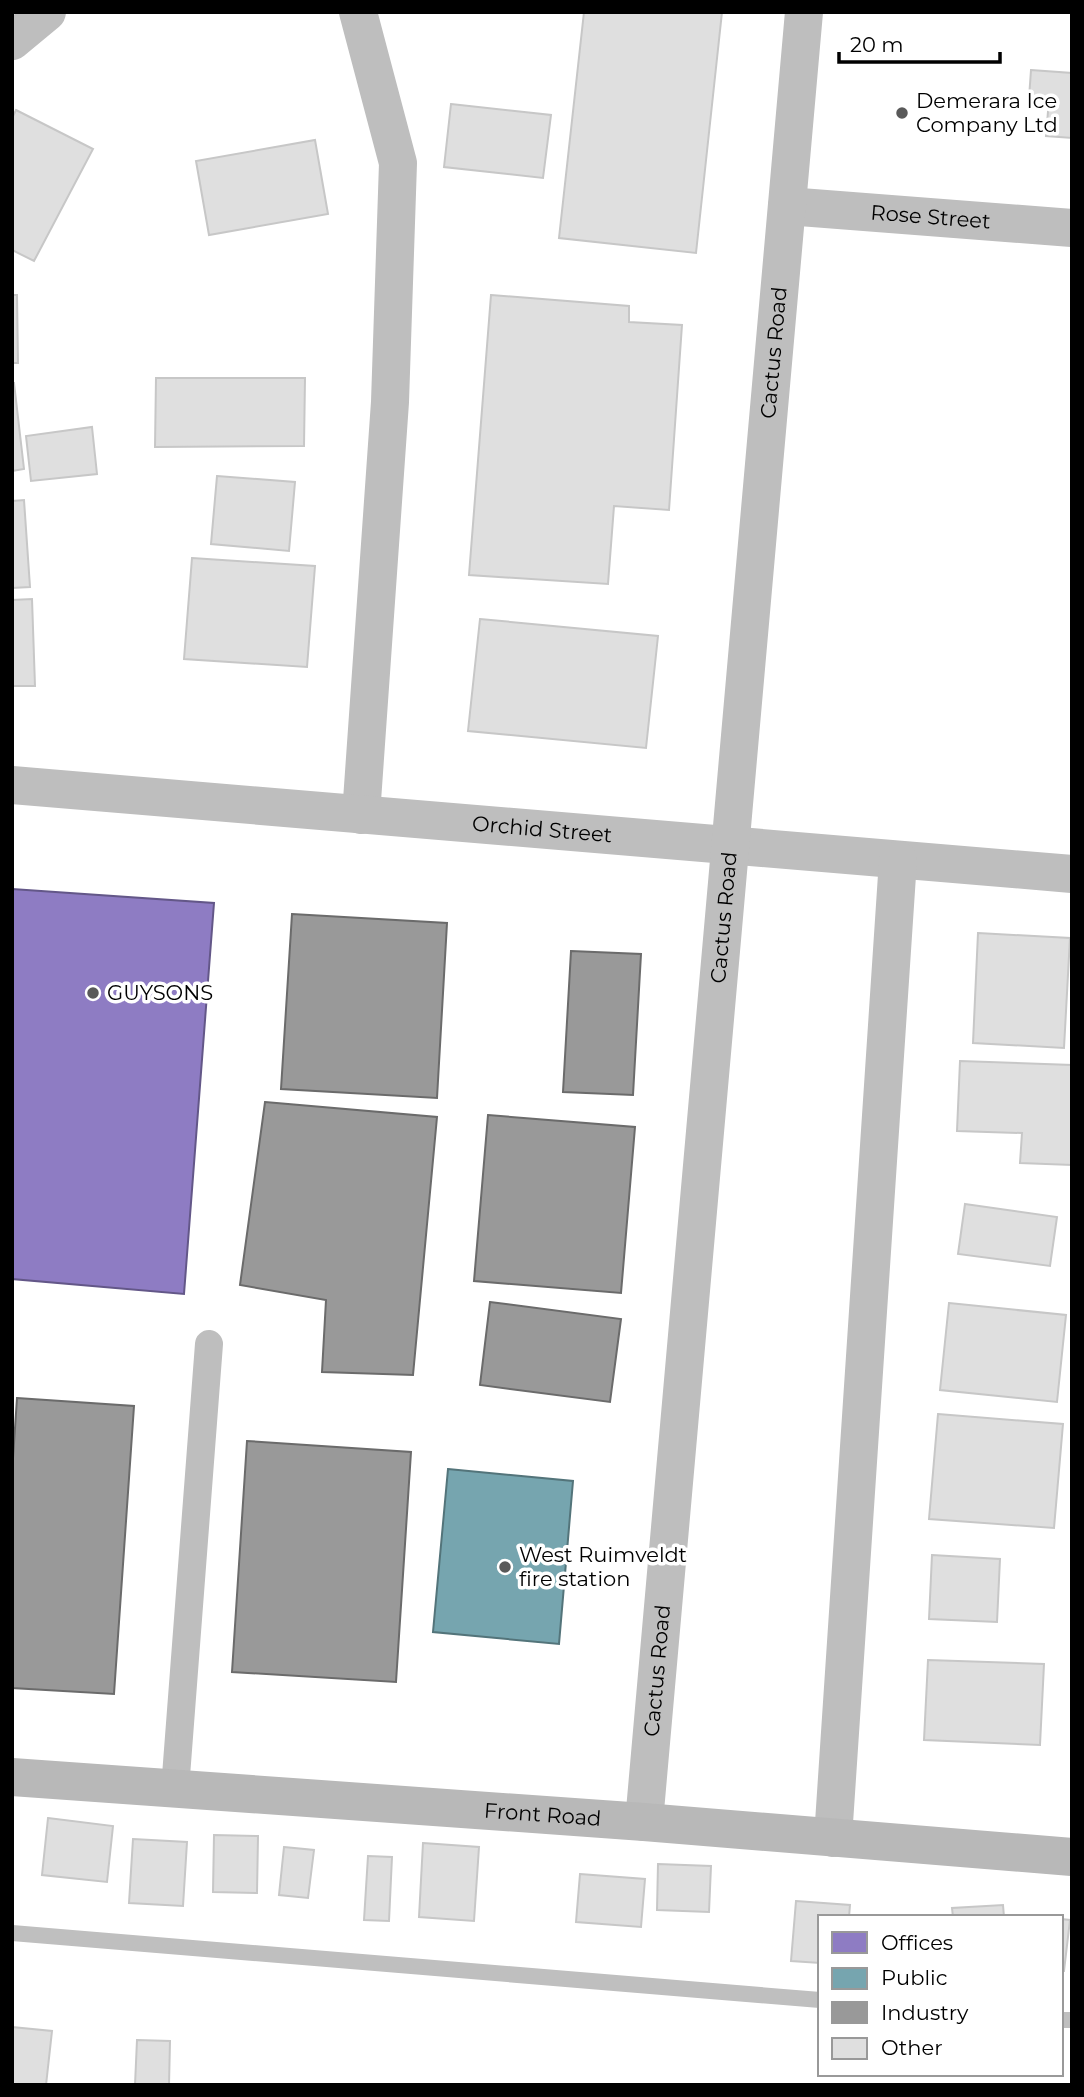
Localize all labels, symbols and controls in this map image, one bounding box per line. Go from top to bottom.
scale bar [839,21,1000,65]
text: 20 m [850,32,904,57]
place label: Demerara Ice Company Ltd [916,88,1058,137]
marker: Demerara Ice Company Ltd [894,105,910,121]
street label: Rose Street [870,199,992,234]
street label: Cactus Road [755,286,792,420]
street label: Orchid Street [471,811,613,847]
street label: Cactus Road [705,850,742,985]
place label: GUYSONS [107,980,213,1005]
marker: GUYSONS [85,985,101,1001]
place label: West Ruimveldt fire station [519,1542,687,1591]
marker: West Ruimveldt fire station [497,1559,513,1575]
street label: Cactus Road [639,1603,675,1738]
street label: Front Road [483,1798,602,1831]
legend [818,1915,1063,2076]
text: Offices [881,1930,953,1955]
text: Public [881,1965,948,1990]
text: Industry [881,2000,969,2025]
text: Other [881,2035,943,2060]

